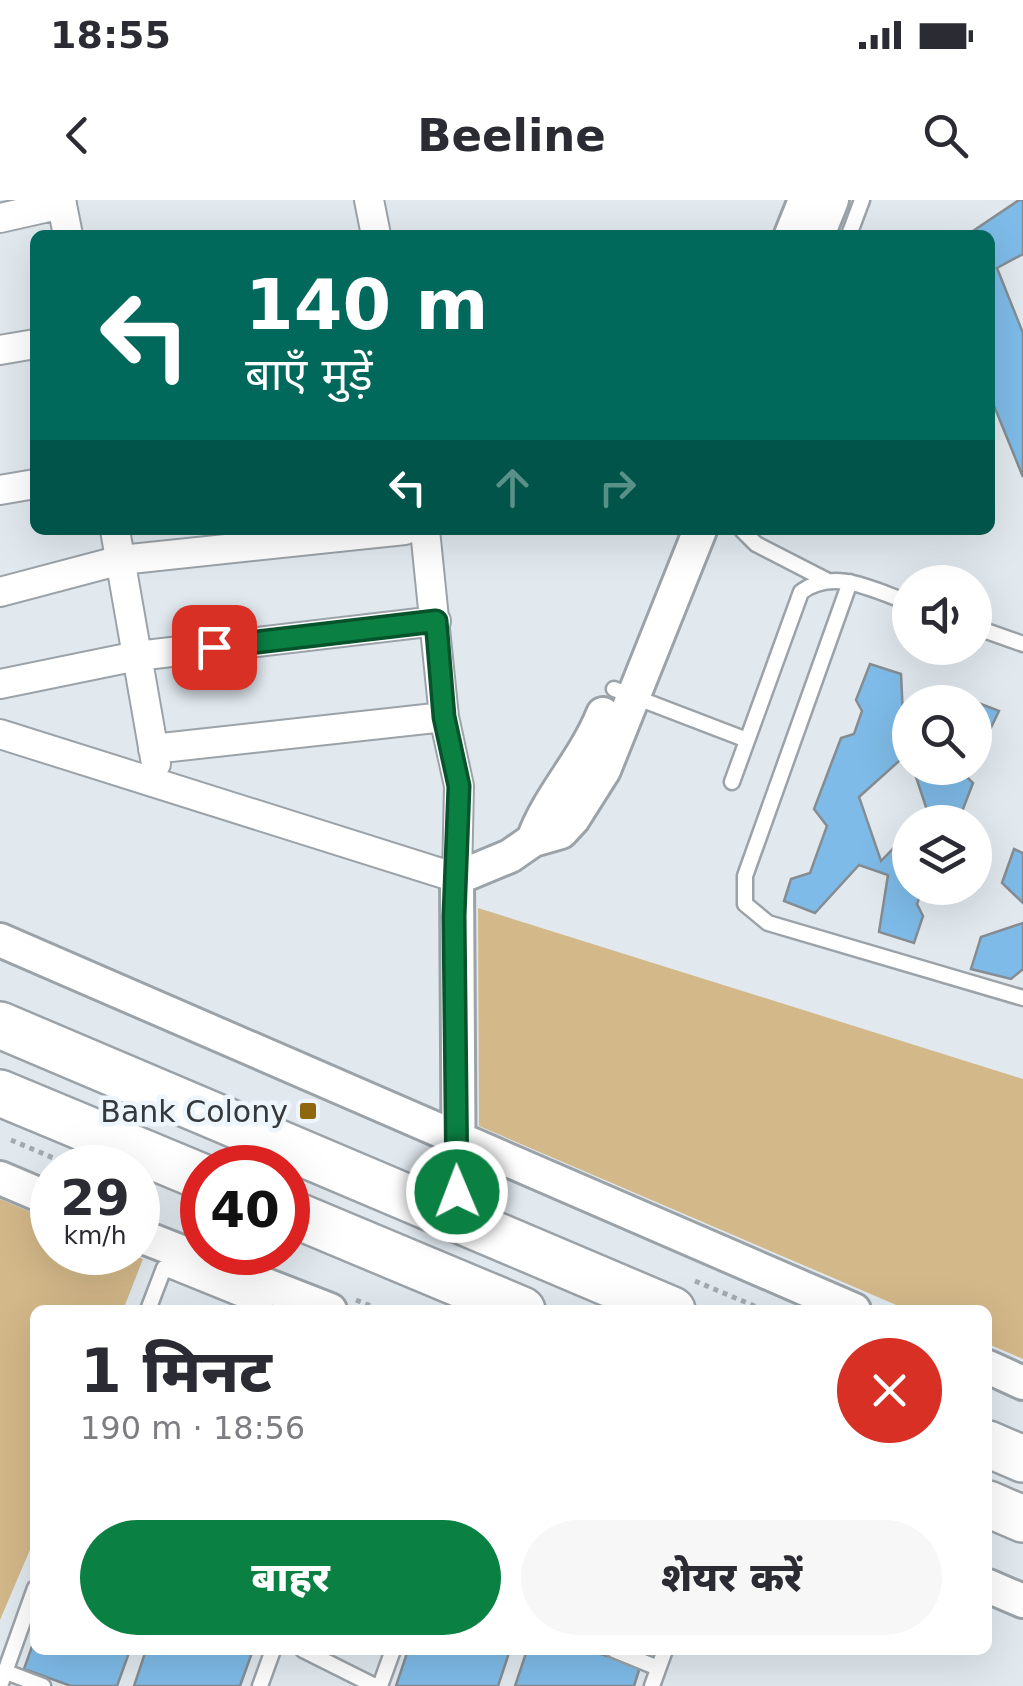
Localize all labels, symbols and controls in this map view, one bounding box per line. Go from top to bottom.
text: 18:55 [50,13,171,57]
icon: back [50,108,105,163]
icon: search [918,108,973,163]
text: Beeline [417,109,606,162]
text: 140 m [245,264,488,346]
icon: left [80,270,210,400]
text: बाएँ मुड़ें [245,348,373,401]
icon: left [380,460,435,515]
icon: ahead [485,460,540,515]
icon: right [590,460,645,515]
map controls [892,565,992,905]
button: sound [892,565,992,665]
pin [172,605,257,690]
icon: arrive [187,620,242,675]
button: search [892,685,992,785]
button: layers [892,805,992,905]
place label: Bank Colony [100,1094,288,1129]
marker: Bank Colony [297,1100,319,1122]
position arrow [405,1140,509,1244]
speed limit sign: 40 [180,1145,310,1275]
text: 29 [60,1169,130,1227]
text: km/h [63,1221,127,1250]
text: 1 मिनट [80,1336,272,1406]
button: close [837,1338,942,1443]
text: 190 m · 18:56 [80,1409,305,1447]
button: बाहर [80,1520,501,1635]
button: शेयर करें [521,1520,942,1635]

